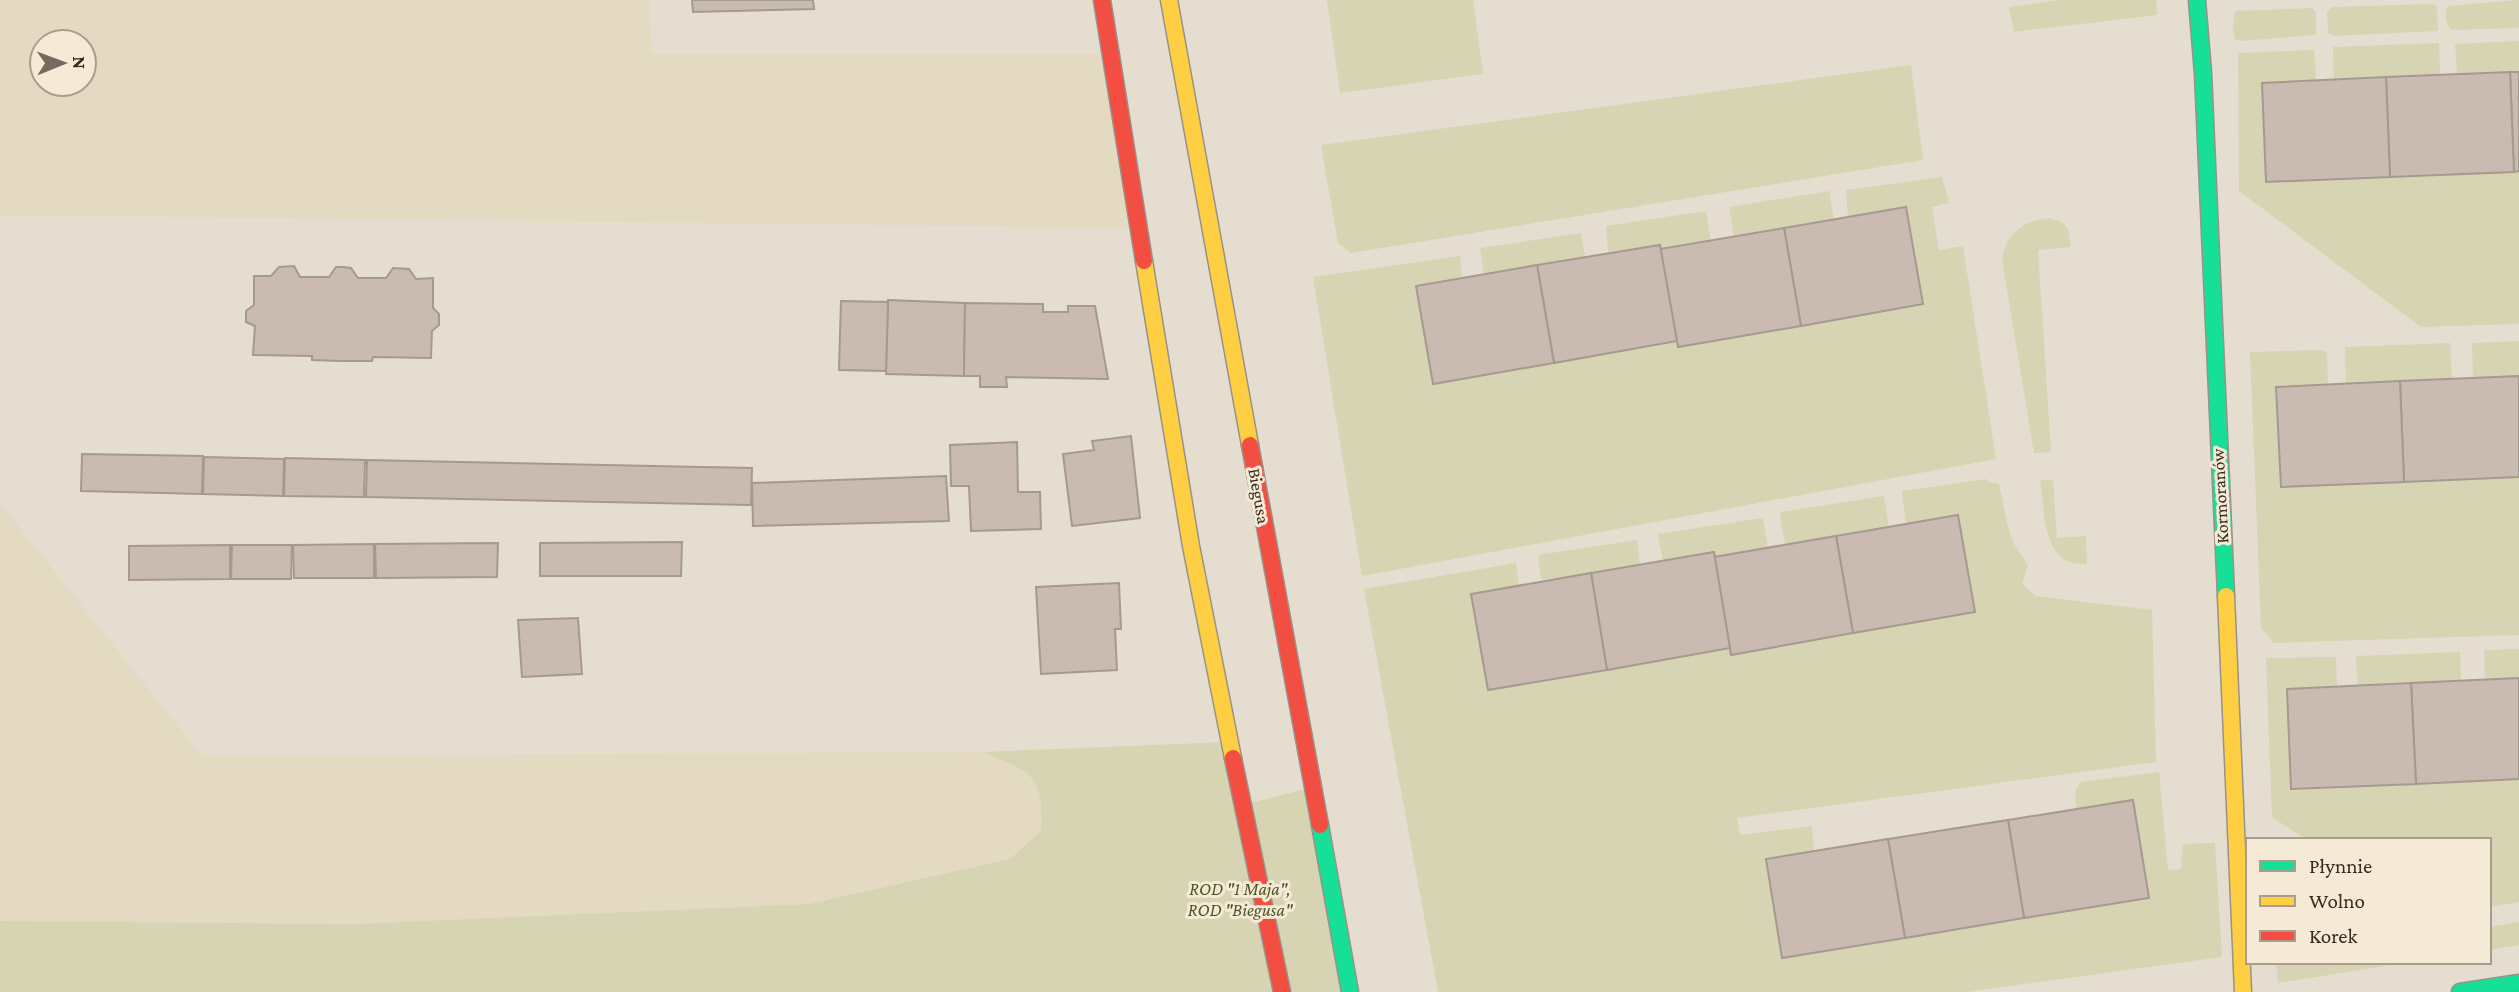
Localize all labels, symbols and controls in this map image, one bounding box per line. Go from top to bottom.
north arrow [28,28,98,98]
text: N [69,56,90,69]
street label: Kormoranów [2207,447,2232,544]
street label: Biegusa [1244,467,1274,525]
legend [2246,838,2491,964]
text: Płynnie [2309,854,2372,878]
park label: ROD "1 Maja", ROD "Biegusa" [1188,879,1293,920]
text: Wolno [2309,889,2365,913]
text: Korek [2309,924,2358,948]

